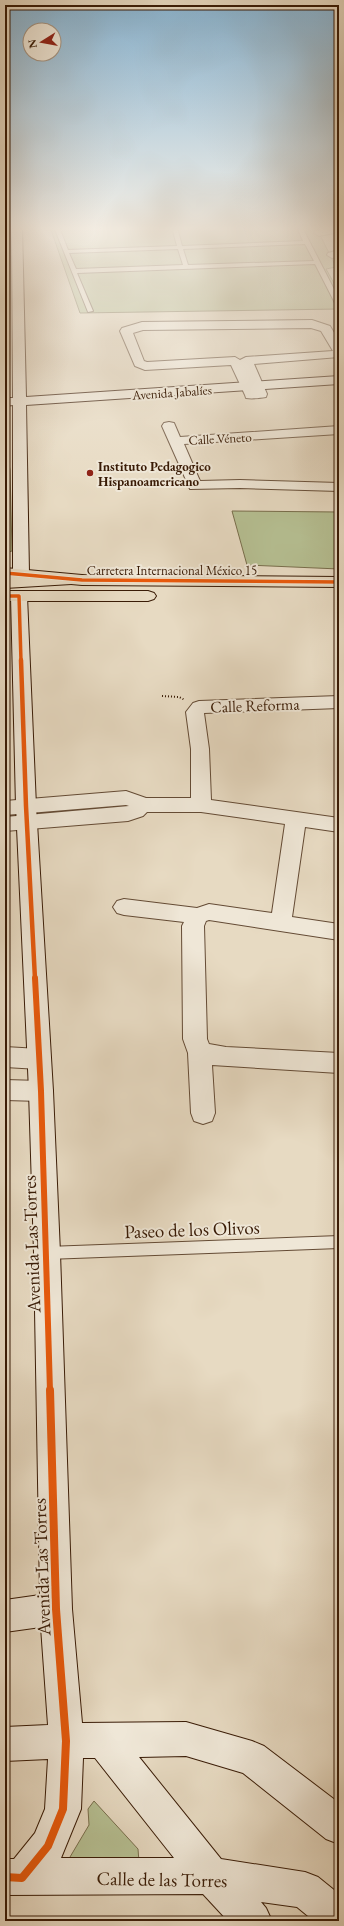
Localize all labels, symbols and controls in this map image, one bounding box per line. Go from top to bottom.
north arrow [22,22,62,62]
text: N [24,38,40,50]
street label: Avenida Jabalíes [131,381,212,404]
street label: Calle Véneto [188,428,252,449]
place label: Instituto Pedagogico Hispanoamericano [98,458,211,490]
marker: Instituto Pedagogico Hispanoamericano [85,468,95,478]
street label: Carretera Internacional México 15 [87,562,257,579]
street label: Calle Reforma [210,693,301,718]
street label: Avenida Las Torres [17,1175,46,1314]
street label: Paseo de los Olivos [124,1215,260,1244]
street label: Avenida Las Torres [27,1498,56,1637]
street label: Calle de las Torres [96,1866,228,1893]

